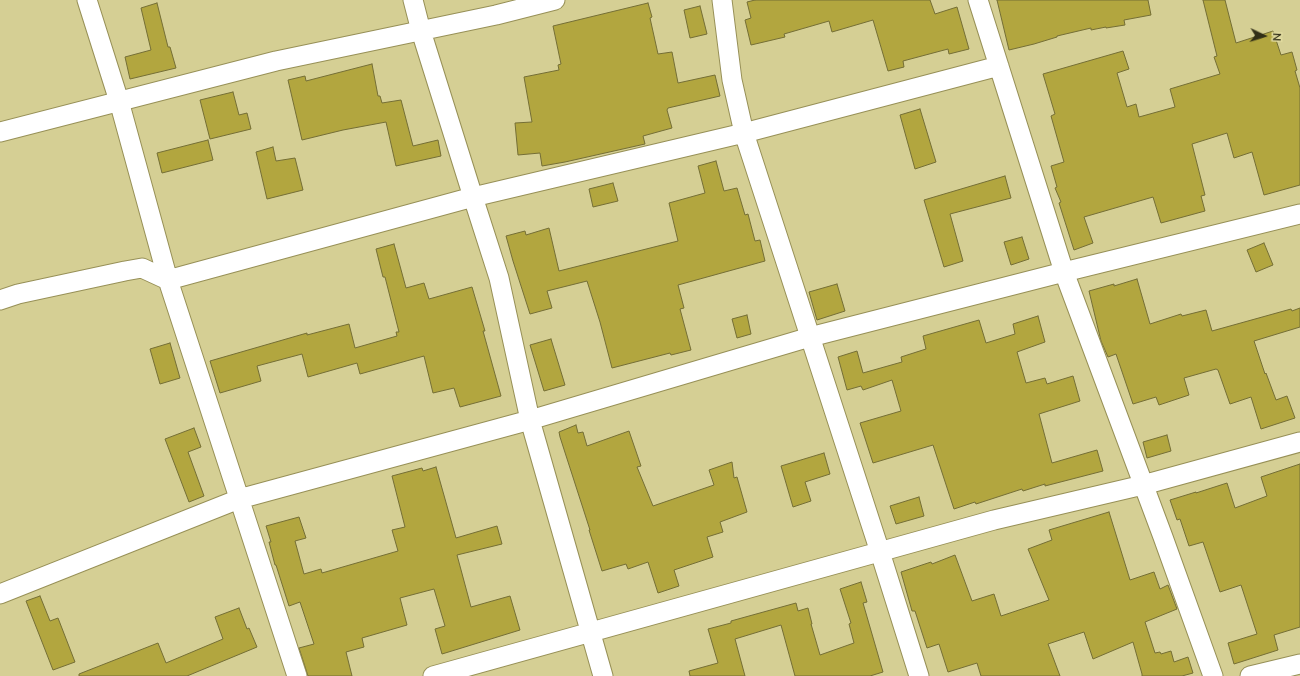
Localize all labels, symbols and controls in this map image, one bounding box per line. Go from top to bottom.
north arrow [1244,16,1284,56]
text: N [1269,32,1284,41]

